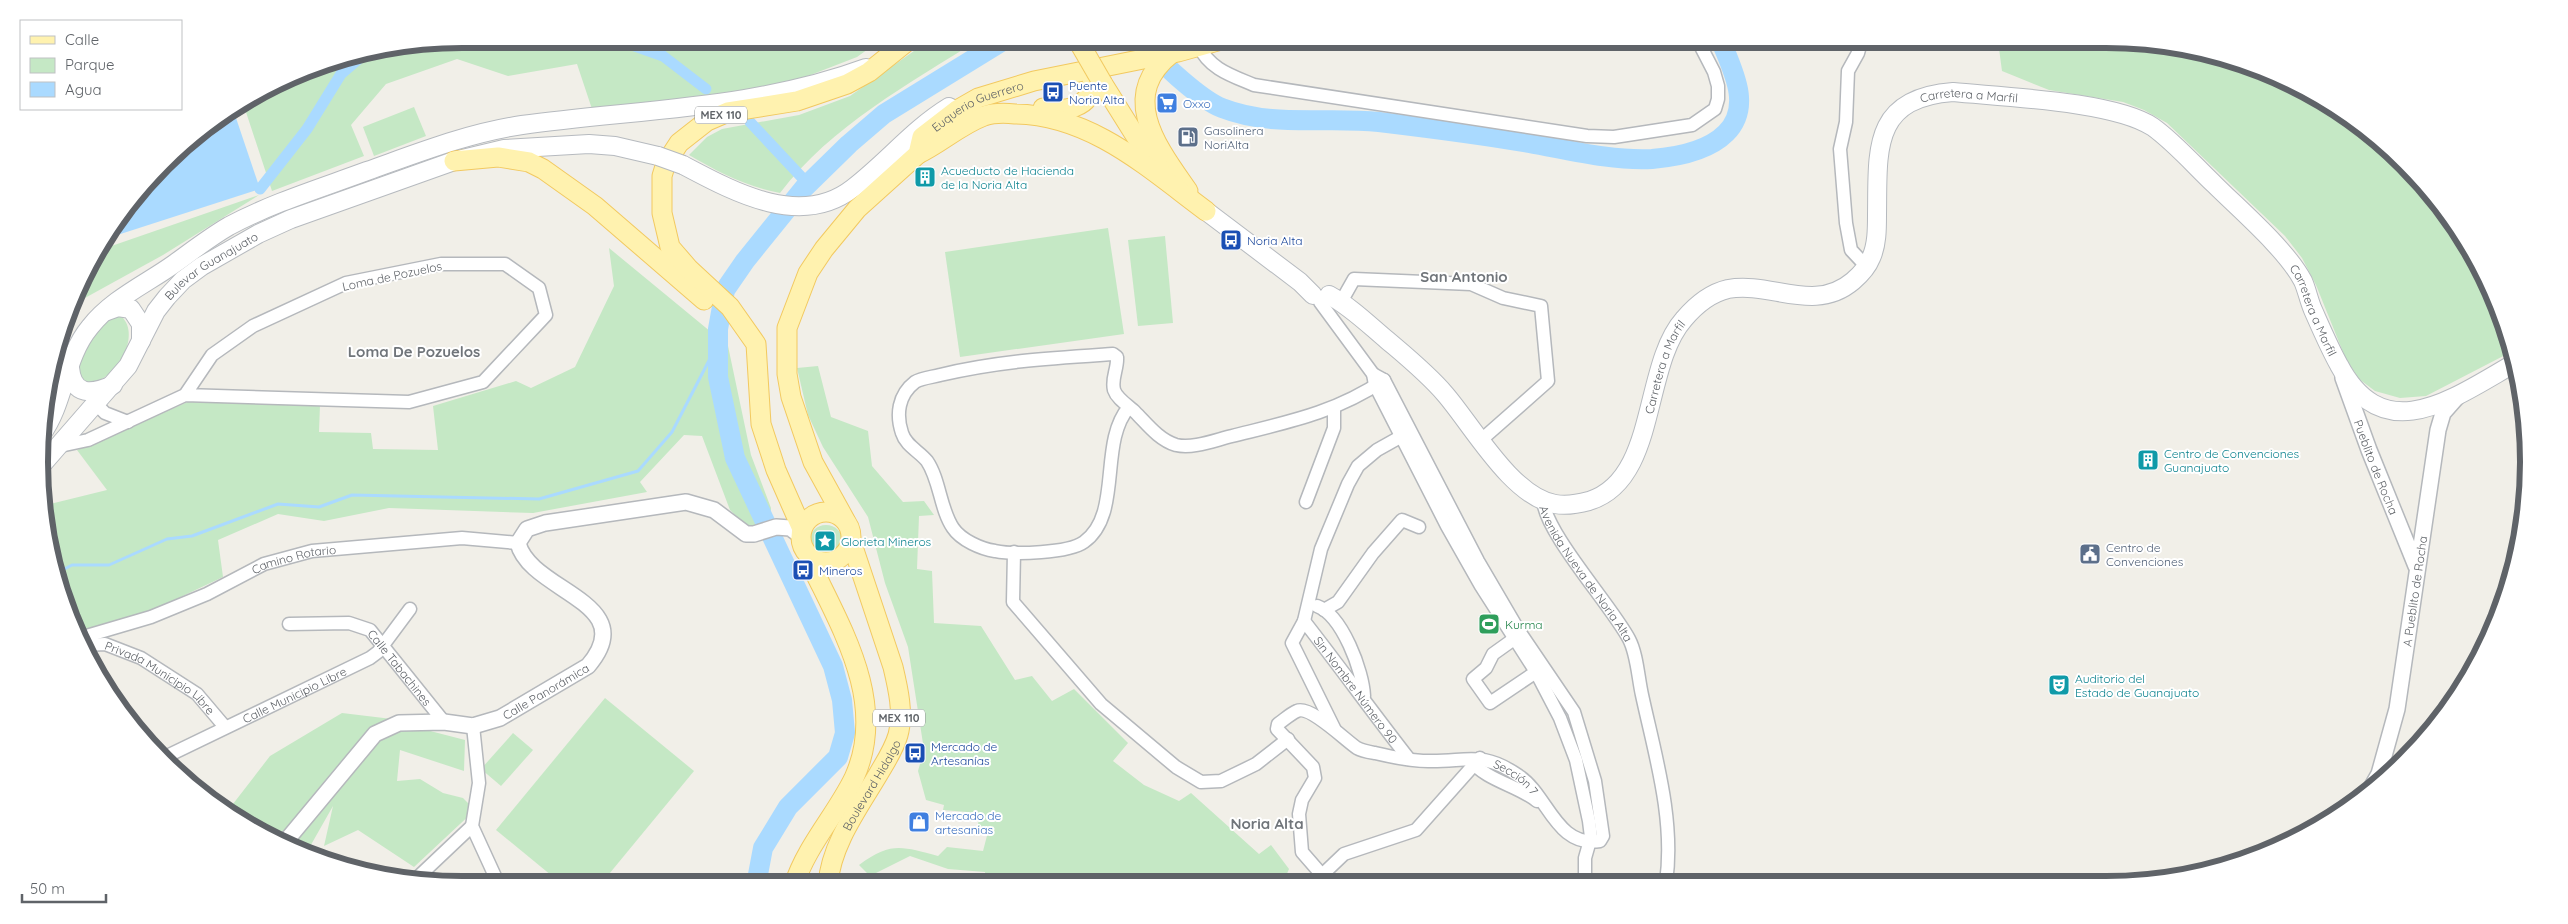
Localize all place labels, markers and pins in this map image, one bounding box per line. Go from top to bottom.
place label: Puente Noria Alta [1069,78,1125,107]
bus stop icon: Puente Noria Alta [1041,80,1065,104]
supermarket icon: Oxxo [1155,91,1179,115]
place label: Oxxo [1183,96,1211,111]
place label: Gasolinera NoriAlta [1204,123,1263,152]
fuel station icon: Gasolinera NoriAlta [1176,125,1200,149]
place label: Acueducto de Hacienda de la Noria Alta [941,163,1074,192]
building icon: Acueducto de Hacienda de la Noria Alta [913,165,937,189]
bus stop icon: Noria Alta [1219,228,1243,252]
place label: Noria Alta [1247,233,1303,248]
place label: Centro de Convenciones Guanajuato [2164,446,2300,475]
building icon: Centro de Convenciones Guanajuato [2136,448,2160,472]
place icon: Glorieta Mineros [813,529,837,553]
place label: Glorieta Mineros [841,534,932,549]
place label: Centro de Convenciones [2106,540,2184,569]
public building icon: Centro de Convenciones [2078,542,2102,566]
bus stop icon: Mineros [791,558,815,582]
place label: Mineros [819,563,863,578]
sports icon: Kurma [1477,612,1501,636]
place label: Kurma [1505,617,1543,632]
place label: Auditorio del Estado de Guanajuato [2075,671,2199,700]
theatre icon: Auditorio del Estado de Guanajuato [2047,673,2071,697]
place label: Mercado de Artesanías [931,739,998,768]
bus stop icon: Mercado de Artesanías [903,741,927,765]
place label: Mercado de artesanias [935,808,1002,837]
shop icon: Mercado de artesanias [907,810,931,834]

